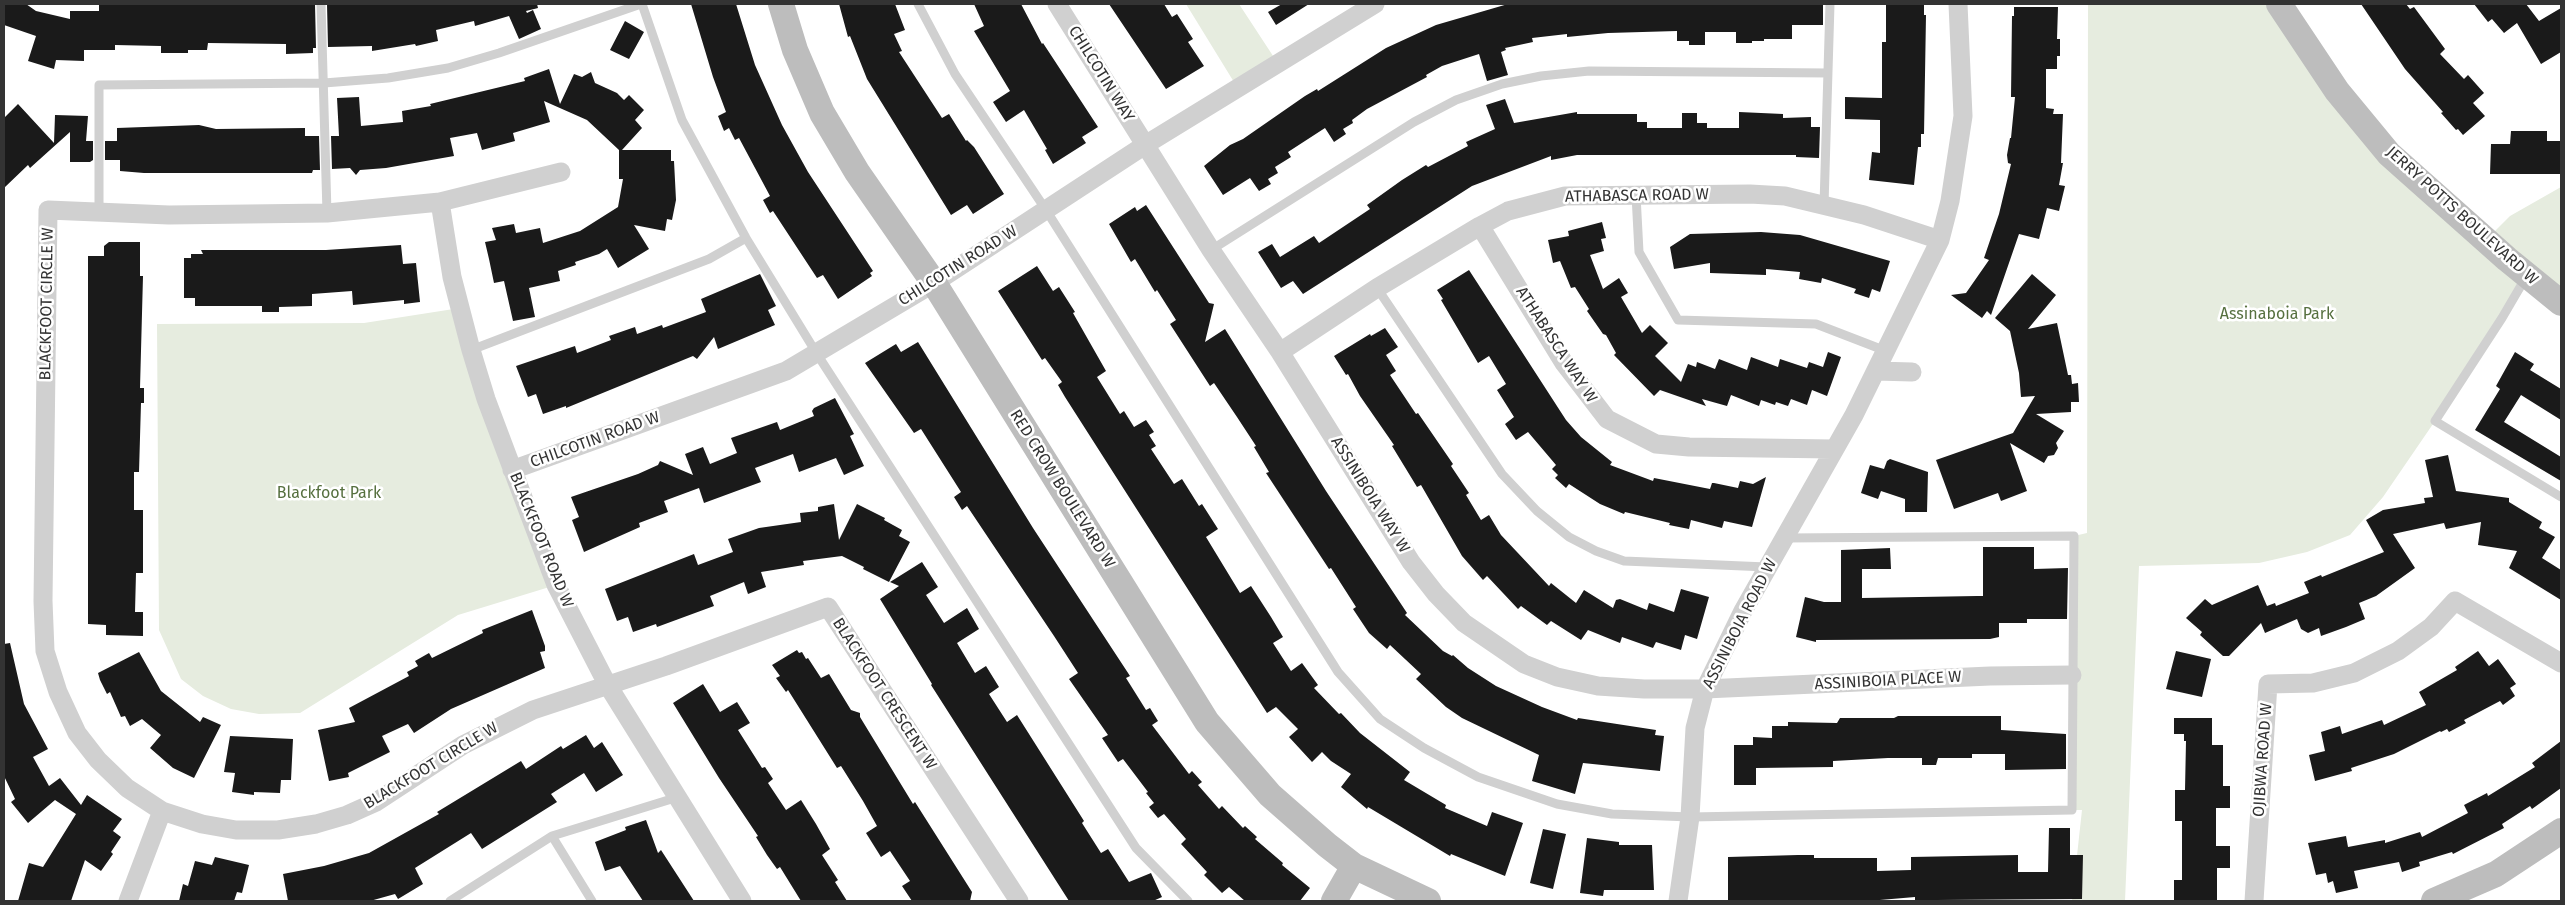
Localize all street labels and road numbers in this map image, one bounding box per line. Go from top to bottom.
street label: CHILCOTIN WAY [1064,22,1138,126]
street label: JERRY POTTS BOULEVARD W [2382,143,2542,289]
street label: ATHABASCA ROAD W [1565,185,1709,207]
street label: CHILCOTIN ROAD W [895,222,1021,310]
street label: BLACKFOOT CIRCLE W [36,227,58,381]
street label: ATHABASCA WAY W [1511,283,1601,407]
street label: RED CROW BOULEVARD W [1005,406,1119,572]
street label: CHILCOTIN ROAD W [528,408,662,472]
street label: ASSINIBOIA WAY W [1326,433,1414,557]
street label: BLACKFOOT ROAD W [505,470,577,610]
street label: ASSINIBOIA ROAD W [1699,556,1781,692]
street label: BLACKFOOT CRESCENT W [828,615,940,773]
street label: ASSINIBOIA PLACE W [1814,668,1962,694]
street label: OJIBWA ROAD W [2249,702,2277,818]
street label: BLACKFOOT CIRCLE W [361,718,501,814]

